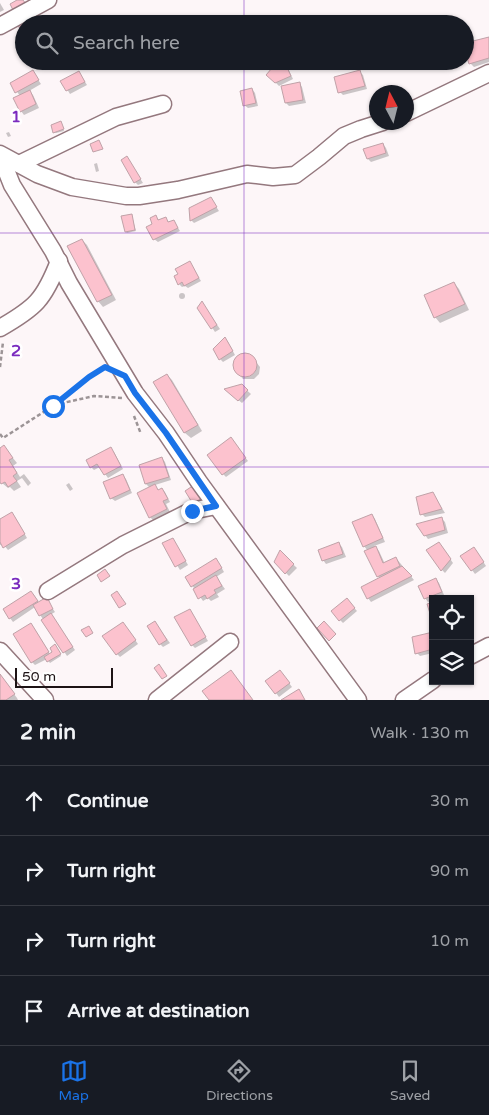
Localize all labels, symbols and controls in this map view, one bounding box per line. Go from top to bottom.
search box [15,15,474,70]
icon: search [33,29,61,57]
text: Search here [73,32,180,54]
north arrow [369,85,414,130]
text: 1 [11,107,21,127]
text: 2 [11,341,21,361]
route start [42,395,65,418]
route end [181,500,204,523]
text: 3 [11,574,21,594]
map controls [429,595,474,685]
button: locate [429,595,474,640]
button: layers [429,640,474,685]
scale bar [15,665,112,688]
text: 50 m [22,668,56,685]
text: 2 min [20,720,76,745]
text: Walk · 130 m [370,723,469,743]
icon: ahead [20,787,48,815]
text: Continue [67,790,149,812]
text: 30 m [430,791,469,811]
icon: right [20,857,48,885]
text: Turn right [67,860,155,882]
text: 90 m [430,861,469,881]
icon: right [20,927,48,955]
text: Turn right [67,930,155,952]
text: 10 m [430,931,469,951]
icon: arrive [20,997,48,1025]
text: Arrive at destination [67,1000,250,1022]
tab: Map [59,1057,89,1104]
tab: Directions [206,1057,273,1104]
tab: Saved [390,1057,430,1104]

